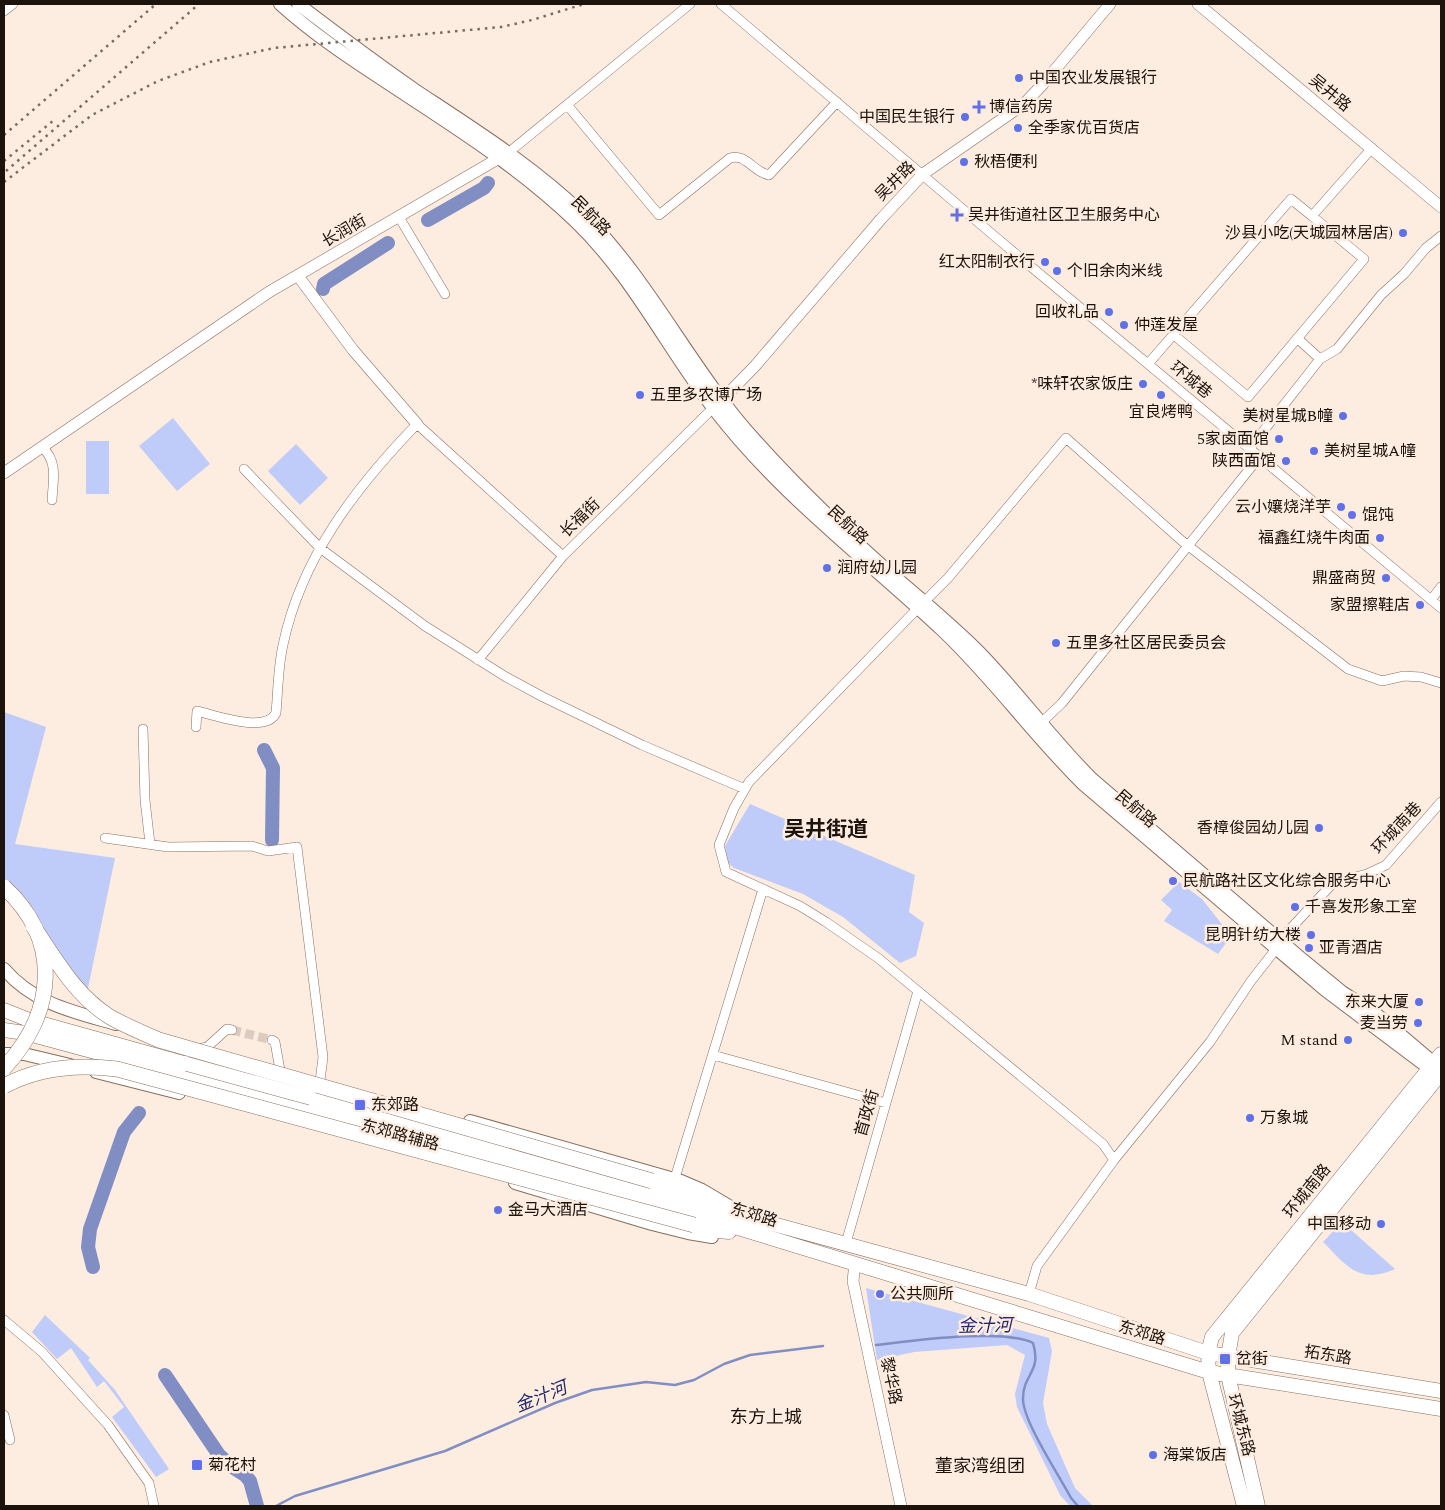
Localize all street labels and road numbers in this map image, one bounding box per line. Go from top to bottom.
street label: 吴井路 [1304,69,1356,117]
street label: 吴井路 [870,156,920,206]
street label: 民航路 [566,191,616,241]
street label: 长润街 [317,209,371,253]
street label: 环城巷 [1165,356,1217,404]
street label: 长福街 [554,493,606,543]
street label: 民航路 [822,500,874,550]
street label: 民航路 [1110,784,1162,834]
street label: 环城南巷 [1366,796,1428,860]
street label: 首政街 [849,1087,885,1139]
street label: 东郊路辅路 [358,1113,442,1157]
street label: 环城南路 [1278,1159,1336,1223]
street label: 东郊路 [728,1197,780,1233]
street label: 东郊路 [1116,1315,1168,1351]
street label: 拓东路 [1302,1339,1354,1371]
street label: 黎华路 [874,1355,908,1407]
street label: 环城东路 [1221,1391,1261,1459]

